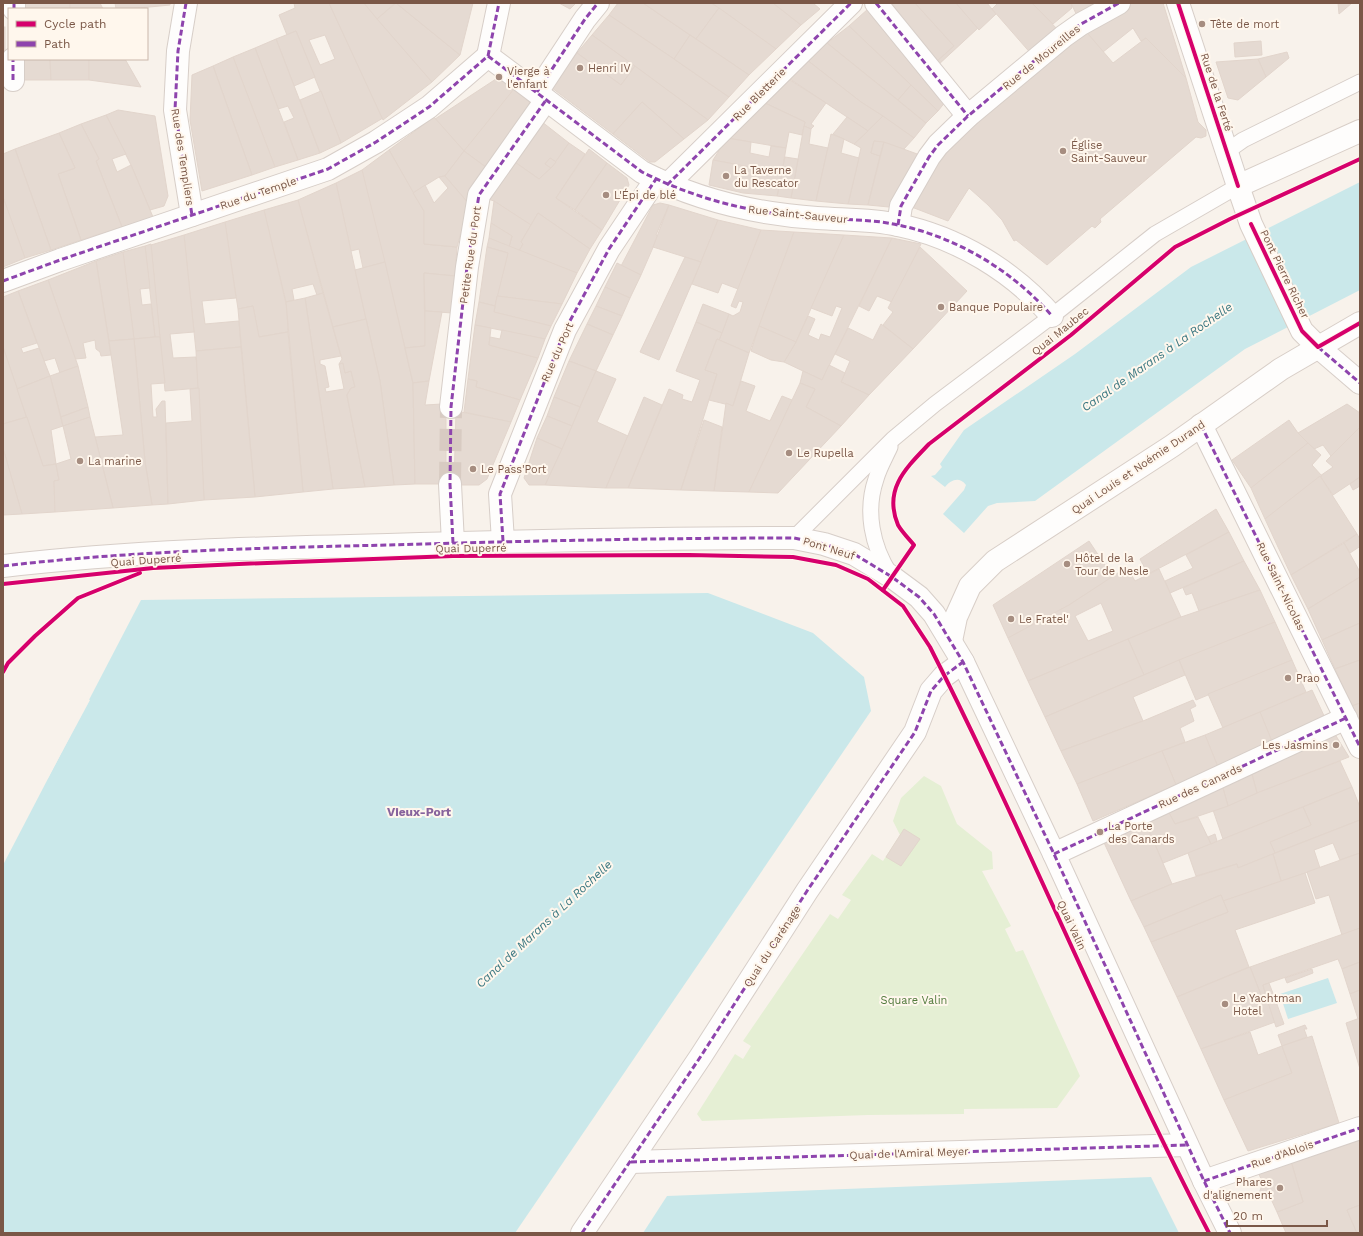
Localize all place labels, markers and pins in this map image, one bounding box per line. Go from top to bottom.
place label: Tête de mort [1210,18,1280,31]
marker: Tête de mort [1197,19,1207,29]
place label: Henri IV [588,62,631,75]
marker: Henri IV [575,63,585,73]
place label: Vierge à l'enfant [507,65,550,91]
marker: Vierge à l'enfant [494,72,504,82]
place label: Église Saint-Sauveur [1071,138,1147,165]
marker: Église Saint-Sauveur [1058,146,1068,156]
place label: La Taverne du Rescator [734,164,799,190]
marker: La Taverne du Rescator [721,171,731,181]
place label: L'Épi de blé [614,188,676,202]
marker: L'Épi de blé [601,190,611,200]
place label: Banque Populaire [949,301,1043,314]
marker: Banque Populaire [936,302,946,312]
place label: Le Rupella [797,447,854,460]
marker: Le Rupella [784,448,794,458]
place label: La marine [88,455,142,468]
marker: La marine [75,456,85,466]
place label: Le Pass'Port [481,463,547,476]
marker: Le Pass'Port [468,464,478,474]
place label: Hôtel de la Tour de Nesle [1075,552,1149,578]
marker: Hôtel de la Tour de Nesle [1062,559,1072,569]
place label: Le Fratel' [1019,613,1069,626]
marker: Le Fratel' [1006,614,1016,624]
place label: Prao [1296,672,1320,685]
marker: Prao [1283,673,1293,683]
place label: Les Jasmins [1262,739,1328,752]
marker: Les Jasmins [1331,740,1341,750]
place label: La Porte des Canards [1108,820,1175,846]
marker: La Porte des Canards [1095,827,1105,837]
place label: Le Yachtman Hotel [1233,992,1302,1018]
marker: Le Yachtman Hotel [1220,999,1230,1009]
place label: Phares d'alignement [1203,1176,1272,1202]
marker: Phares d'alignement [1275,1183,1285,1193]

